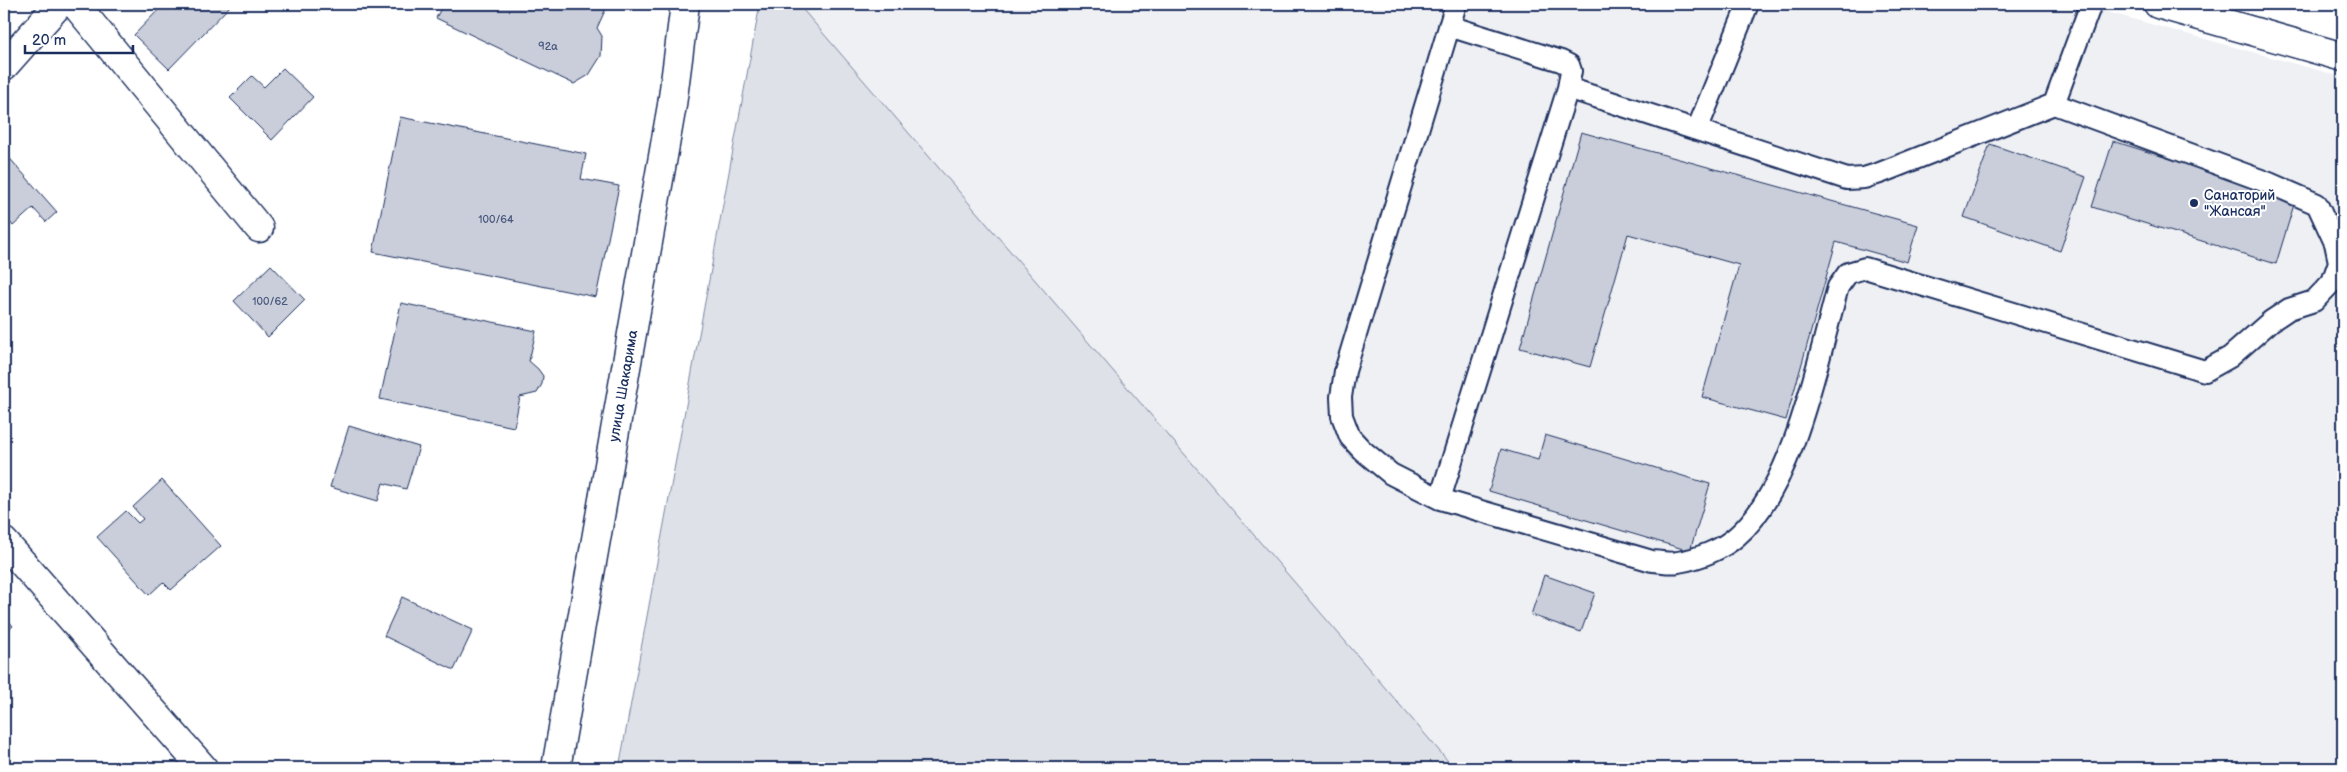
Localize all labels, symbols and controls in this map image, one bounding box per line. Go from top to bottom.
scale bar [25,22,132,54]
text: 20 m [32,31,66,50]
house number: 92а [538,40,558,53]
place label: Санаторий "Жансая" [2204,187,2275,220]
marker: Санаторий "Жансая" [2188,197,2200,209]
house number: 100/64 [478,213,514,226]
house number: 100/62 [252,295,288,308]
street label: улица Шакарима [605,328,641,443]

